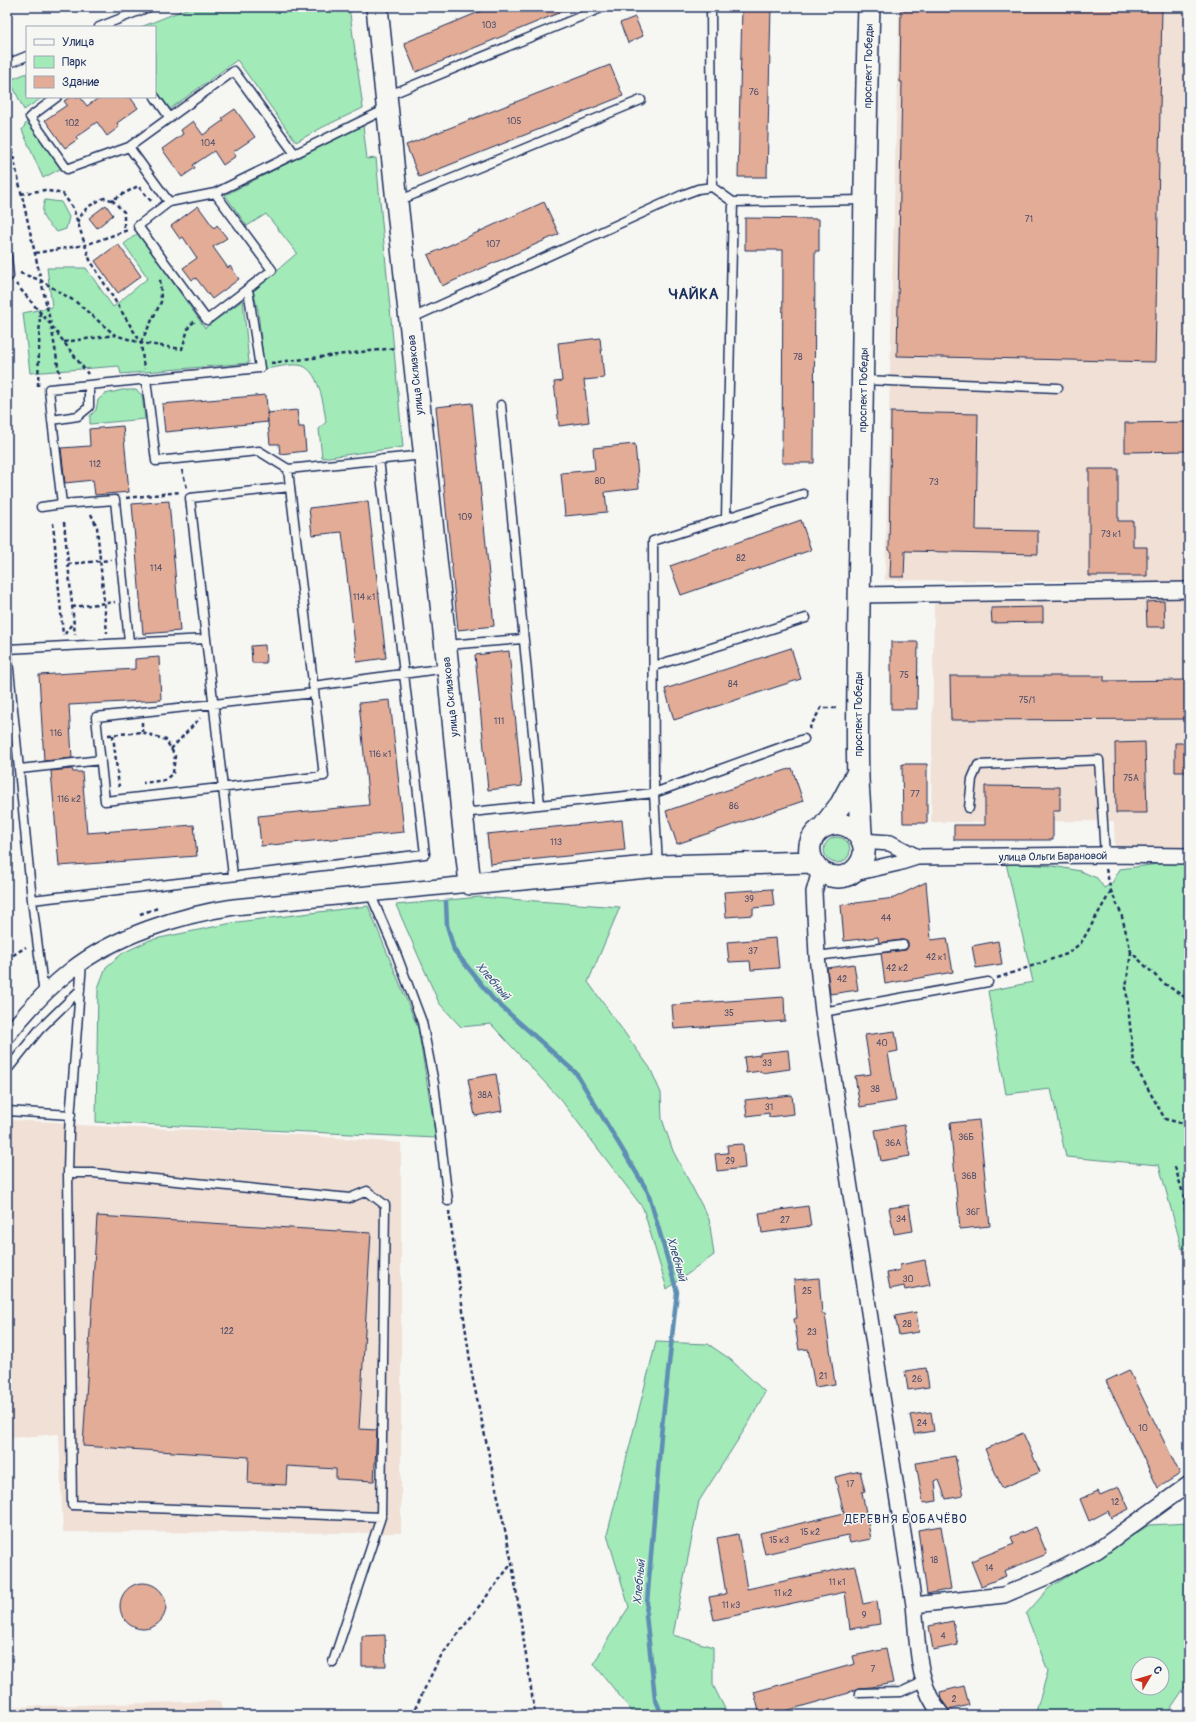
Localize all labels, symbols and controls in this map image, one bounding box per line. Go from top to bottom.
house number: 103 [482,20,496,31]
street label: проспект Победы [861,23,876,109]
legend [26,26,156,98]
text: Улица [62,35,94,50]
text: Парк [62,55,87,70]
text: Здание [62,75,99,90]
house number: 76 [749,87,759,98]
house number: 105 [507,116,521,127]
house number: 102 [65,118,79,129]
house number: 104 [201,138,216,149]
house number: 71 [1025,214,1033,225]
house number: 107 [486,239,500,250]
district label: ЧАЙКА [668,285,720,304]
street label: улица Склизкова [405,334,426,417]
street label: проспект Победы [856,347,871,433]
house number: 78 [793,352,803,363]
house number: 112 [89,459,101,470]
house number: 80 [595,476,605,487]
house number: 73 [929,477,939,488]
house number: 109 [458,512,473,523]
house number: 73 к1 [1101,529,1121,540]
house number: 82 [736,553,746,564]
house number: 114 [150,563,163,574]
house number: 114 к1 [353,592,375,603]
street label: улица Склизкова [440,656,461,739]
house number: 75 [899,670,909,681]
street label: проспект Победы [852,672,865,756]
house number: 84 [728,679,739,690]
house number: 75/1 [1019,695,1035,706]
house number: 111 [494,716,504,727]
house number: 116 [50,728,62,739]
house number: 116 к1 [369,749,391,760]
house number: 75А [1123,773,1139,784]
house number: 77 [910,789,920,800]
house number: 116 к2 [57,794,81,805]
house number: 86 [729,801,739,812]
house number: 113 [550,837,562,848]
street label: улица Ольги Барановой [998,849,1107,864]
house number: 39 [744,894,754,905]
house number: 44 [881,913,892,924]
house number: 37 [748,946,758,957]
house number: 42 к1 [926,952,946,963]
water label: Хлебный [472,959,514,1004]
house number: 42 к2 [886,963,908,974]
house number: 42 [837,974,847,985]
house number: 35 [724,1008,734,1019]
house number: 40 [876,1038,888,1049]
house number: 33 [762,1058,772,1069]
house number: 38 [870,1084,880,1095]
house number: 38А [477,1090,493,1101]
house number: 31 [765,1102,773,1113]
house number: 36Б [958,1132,974,1143]
house number: 36А [885,1138,901,1149]
house number: 29 [725,1156,735,1167]
house number: 36В [961,1171,977,1182]
house number: 36Г [966,1207,980,1218]
house number: 34 [896,1214,907,1225]
house number: 27 [780,1215,790,1226]
water label: Хлебный [663,1235,690,1284]
house number: 30 [902,1274,914,1285]
house number: 25 [802,1286,812,1297]
house number: 28 [902,1319,912,1330]
house number: 122 [220,1326,234,1337]
house number: 23 [807,1327,817,1338]
house number: 21 [819,1371,827,1382]
house number: 26 [912,1374,922,1385]
house number: 24 [917,1418,928,1429]
house number: 10 [1138,1423,1148,1434]
house number: 17 [846,1479,854,1490]
house number: 12 [1111,1497,1119,1508]
district label: ДЕРЕВНЯ БОБАЧЁВО [843,1511,968,1527]
house number: 15 к2 [800,1527,820,1538]
house number: 15 к3 [769,1535,789,1546]
house number: 18 [930,1555,938,1566]
water label: Хлебный [630,1558,649,1605]
house number: 14 [985,1563,994,1574]
house number: 11 к1 [828,1577,846,1588]
house number: 11 к2 [774,1588,792,1599]
house number: 11 к3 [722,1600,740,1611]
house number: 9 [862,1610,867,1621]
house number: 4 [940,1631,946,1642]
north arrow [1130,1656,1170,1696]
text: С [1150,1663,1165,1677]
house number: 7 [871,1664,876,1675]
house number: 2 [951,1694,957,1705]

